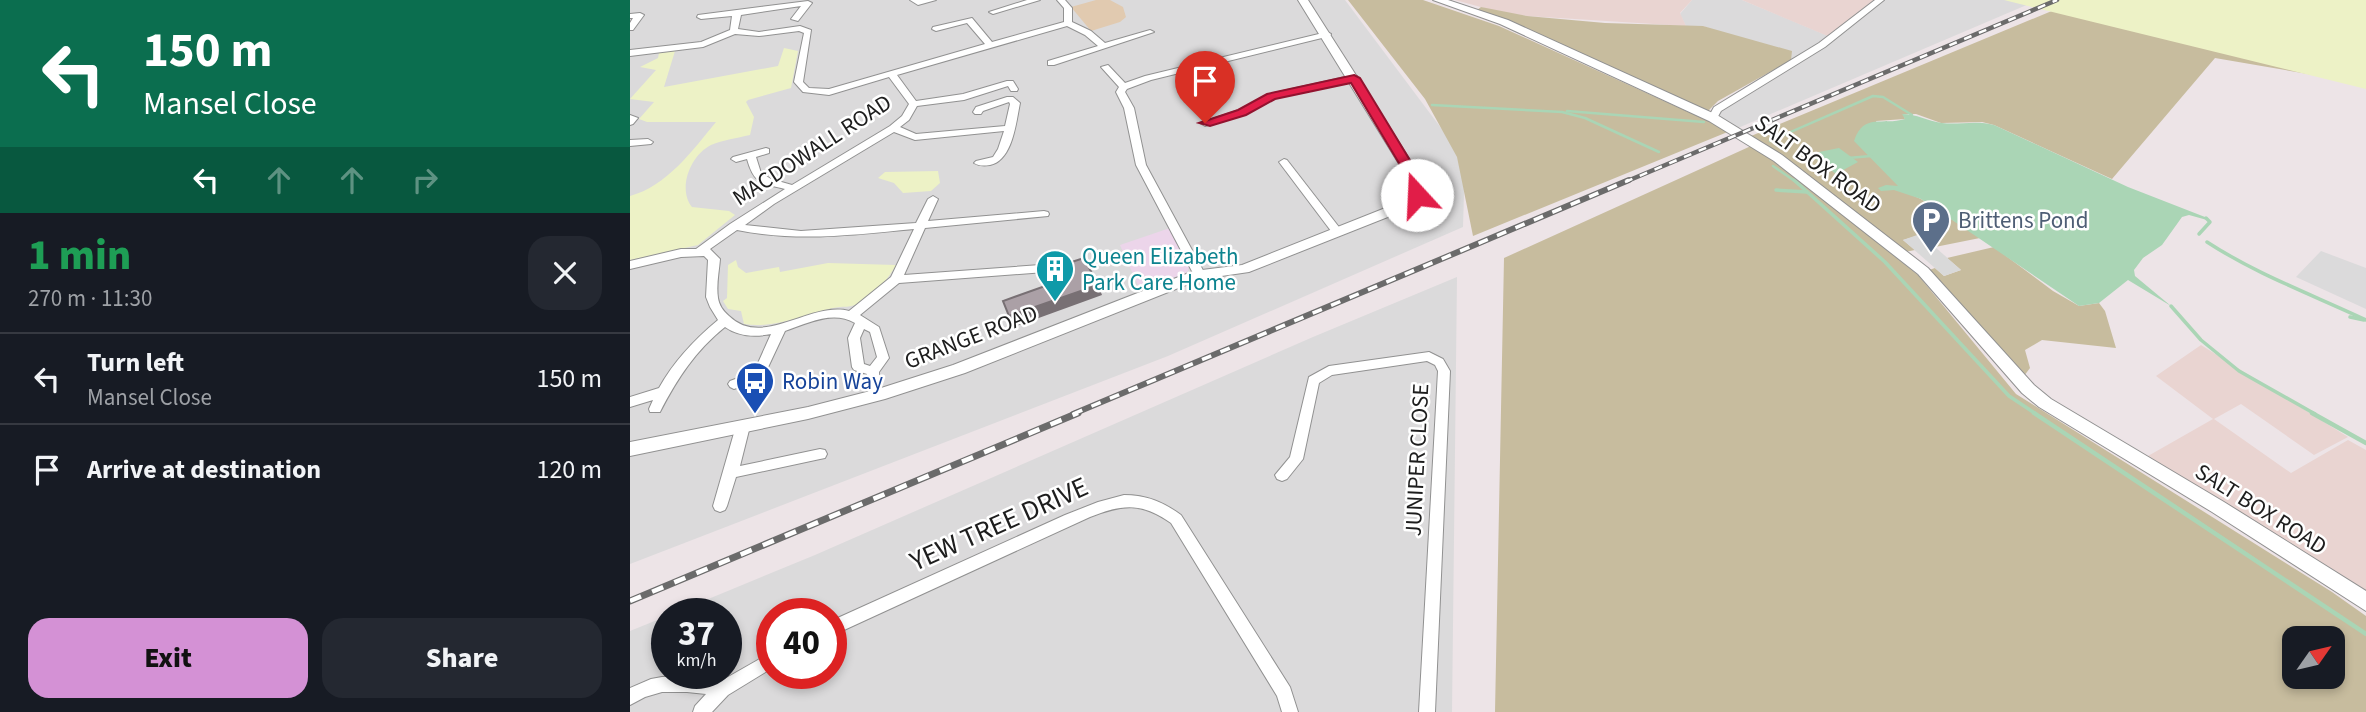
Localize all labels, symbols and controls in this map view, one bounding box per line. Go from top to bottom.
text: 150 m [143,16,272,86]
icon: left [28,28,119,119]
pin [1175,51,1235,123]
icon: arrive [1186,62,1224,100]
text: Mansel Close [143,81,317,127]
street label: MACDOWALL ROAD [726,86,898,214]
street label: SALT BOX ROAD [1748,107,1888,221]
position arrow [1380,158,1454,232]
icon: left [187,161,225,199]
icon: ahead [260,161,298,199]
icon: ahead [333,161,371,199]
icon: right [406,161,444,199]
parking icon: Brittens Pond [1910,199,1952,254]
place label: Brittens Pond [1958,204,2088,237]
text: 1 min [28,226,131,286]
button: close [528,236,602,310]
place label: Queen Elizabeth Park Care Home [1082,240,1238,299]
building icon: Queen Elizabeth Park Care Home [1034,248,1076,303]
text: 270 m · 11:30 [28,282,152,315]
street label: GRANGE ROAD [900,296,1042,378]
text: Turn left [87,344,184,381]
icon: left [28,360,66,398]
text: 150 m [536,360,602,397]
bus stop icon: Robin Way [734,360,776,415]
place label: Robin Way [782,365,883,398]
text: Mansel Close [87,381,212,414]
street label: JUNIPER CLOSE [1397,383,1437,537]
icon: arrive [28,451,66,489]
text: Arrive at destination [87,451,321,488]
text: 120 m [536,451,602,488]
street label: SALT BOX ROAD [2189,455,2333,563]
street label: YEW TREE DRIVE [903,467,1095,582]
speed limit sign: 40 [756,598,847,689]
text: 37 [678,609,715,659]
button: Exit [28,618,308,698]
button: Share [322,618,602,698]
north arrow [2282,626,2345,690]
map controls [2282,626,2345,689]
text: km/h [677,648,716,673]

